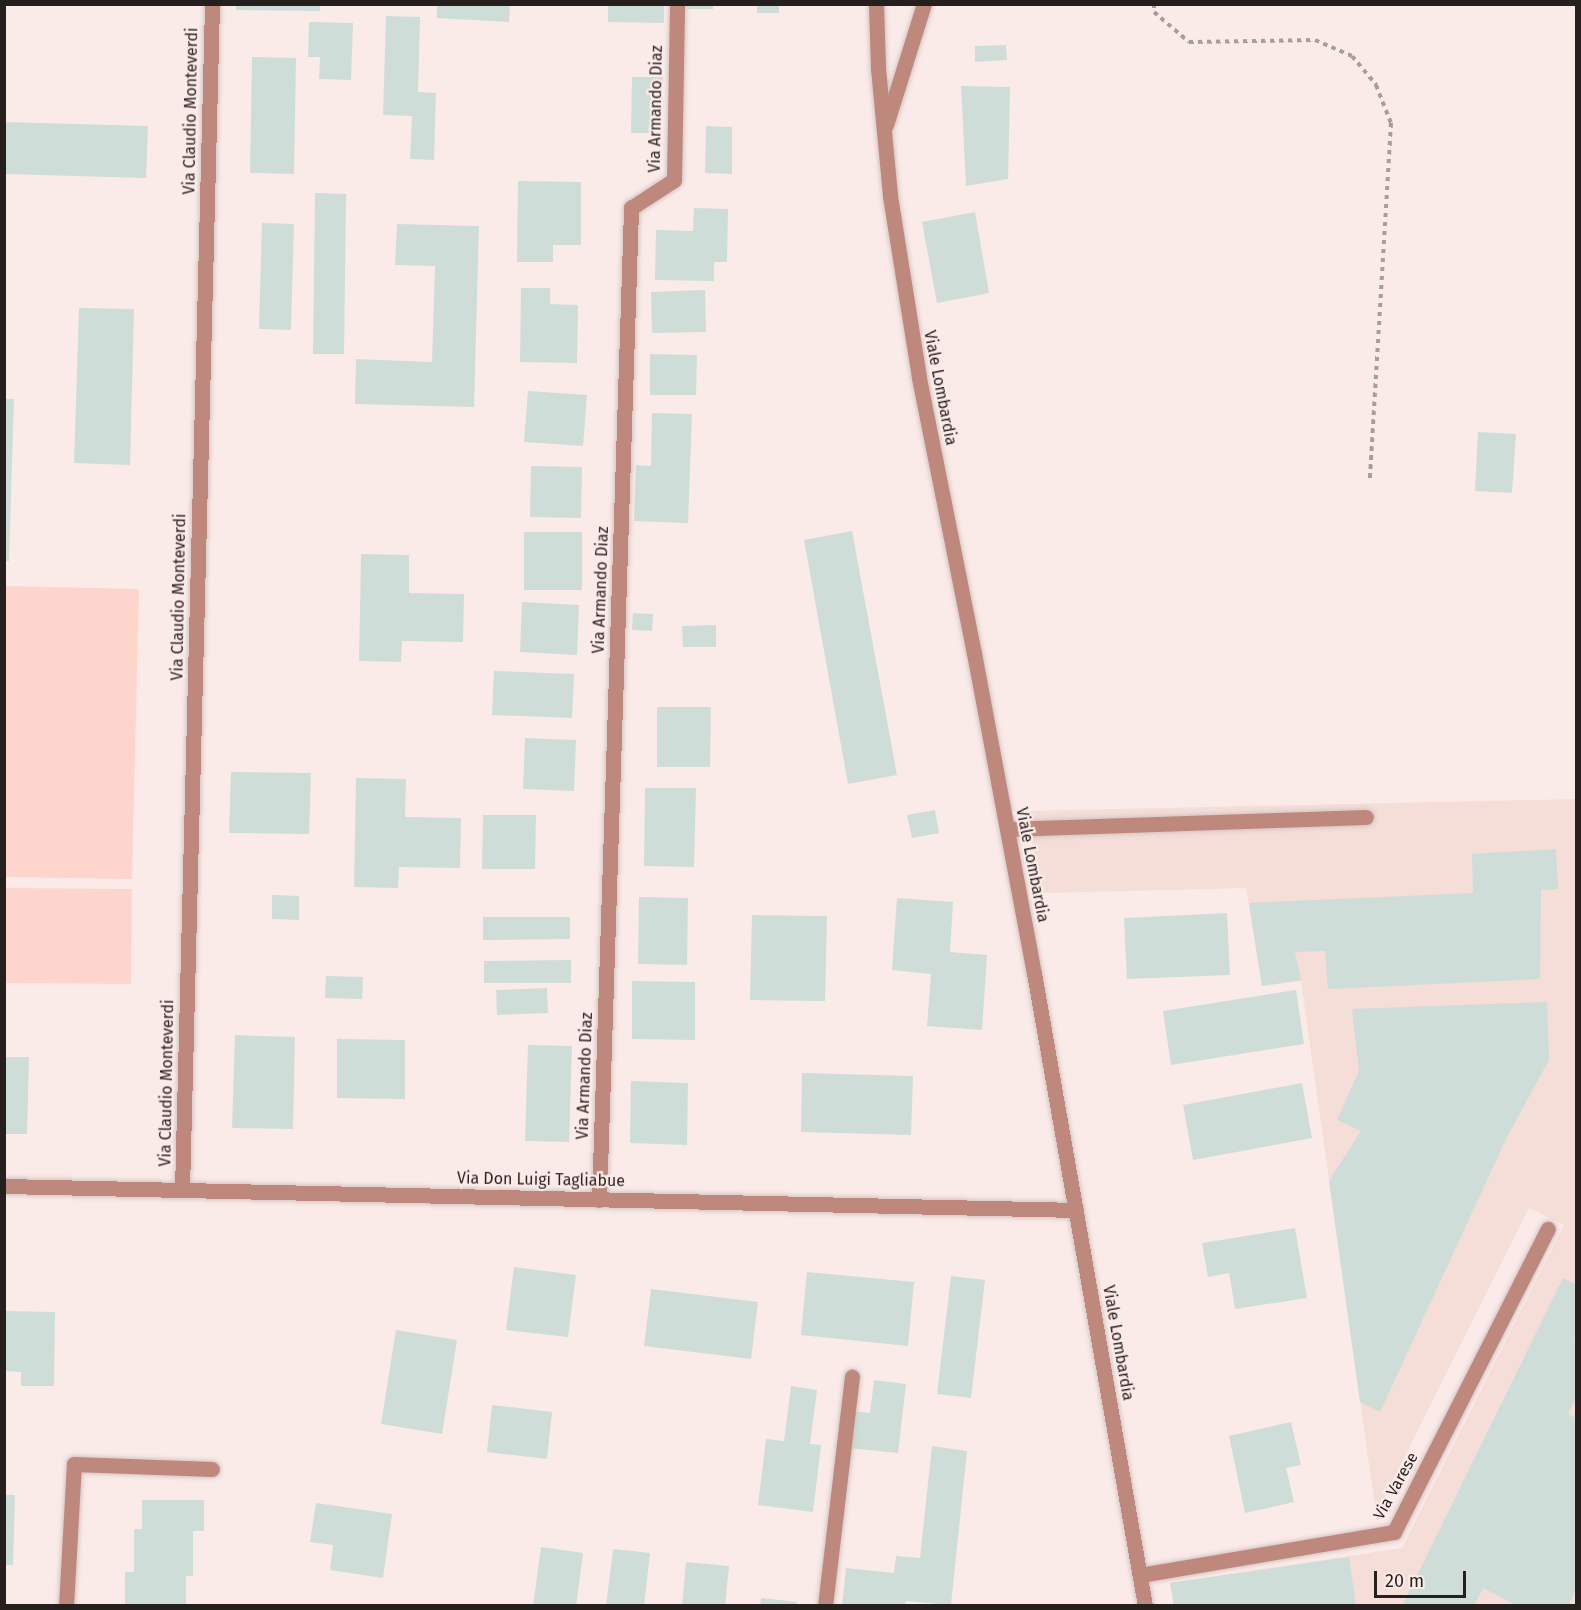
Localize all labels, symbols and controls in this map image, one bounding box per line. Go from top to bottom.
street label: Via Claudio Monteverdi [180,27,202,195]
street label: Via Armando Diaz [645,45,667,173]
street label: Viale Lombardia [919,329,961,447]
street label: Via Claudio Monteverdi [168,513,190,681]
street label: Via Armando Diaz [589,526,613,654]
street label: Viale Lombardia [1011,806,1053,924]
street label: Via Claudio Monteverdi [156,999,178,1167]
street label: Via Armando Diaz [573,1012,597,1140]
street label: Via Don Luigi Tagliabue [457,1169,625,1191]
street label: Viale Lombardia [1098,1284,1138,1402]
street label: Via Varese [1370,1449,1422,1523]
scale bar [1377,1559,1468,1597]
text: 20 m [1385,1570,1424,1592]

